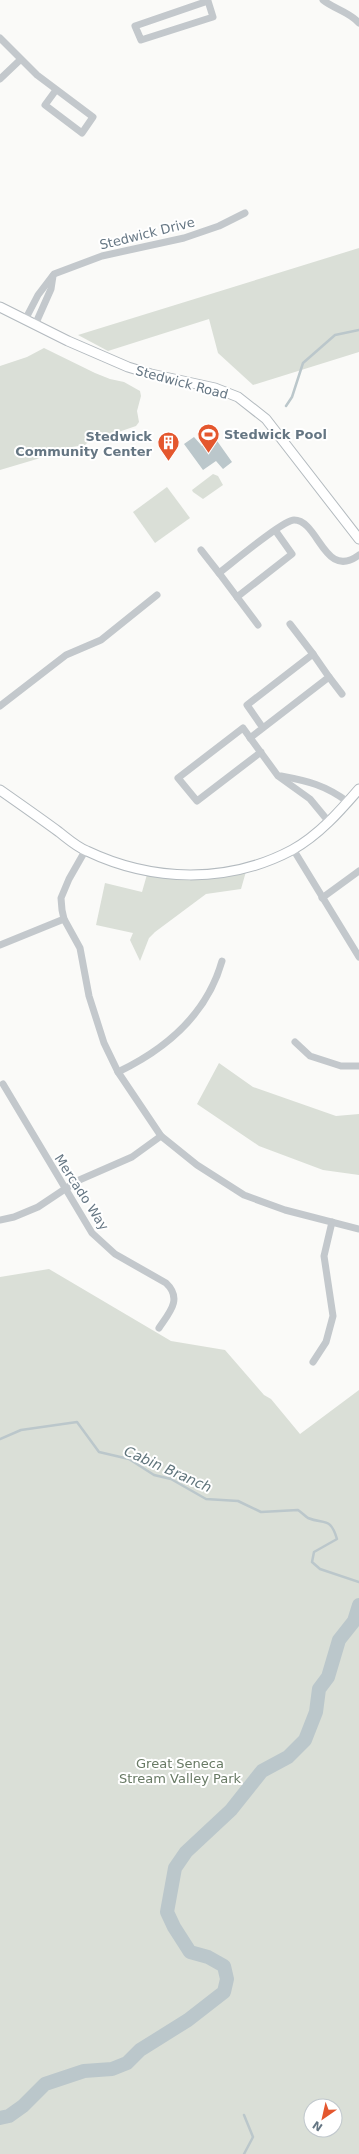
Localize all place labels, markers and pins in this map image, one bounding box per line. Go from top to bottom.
sports icon: Stedwick Pool [196,421,222,454]
place label: Stedwick Pool [224,427,327,442]
place label: Stedwick Community Center [15,429,153,459]
building icon: Stedwick Community Center [155,430,181,463]

